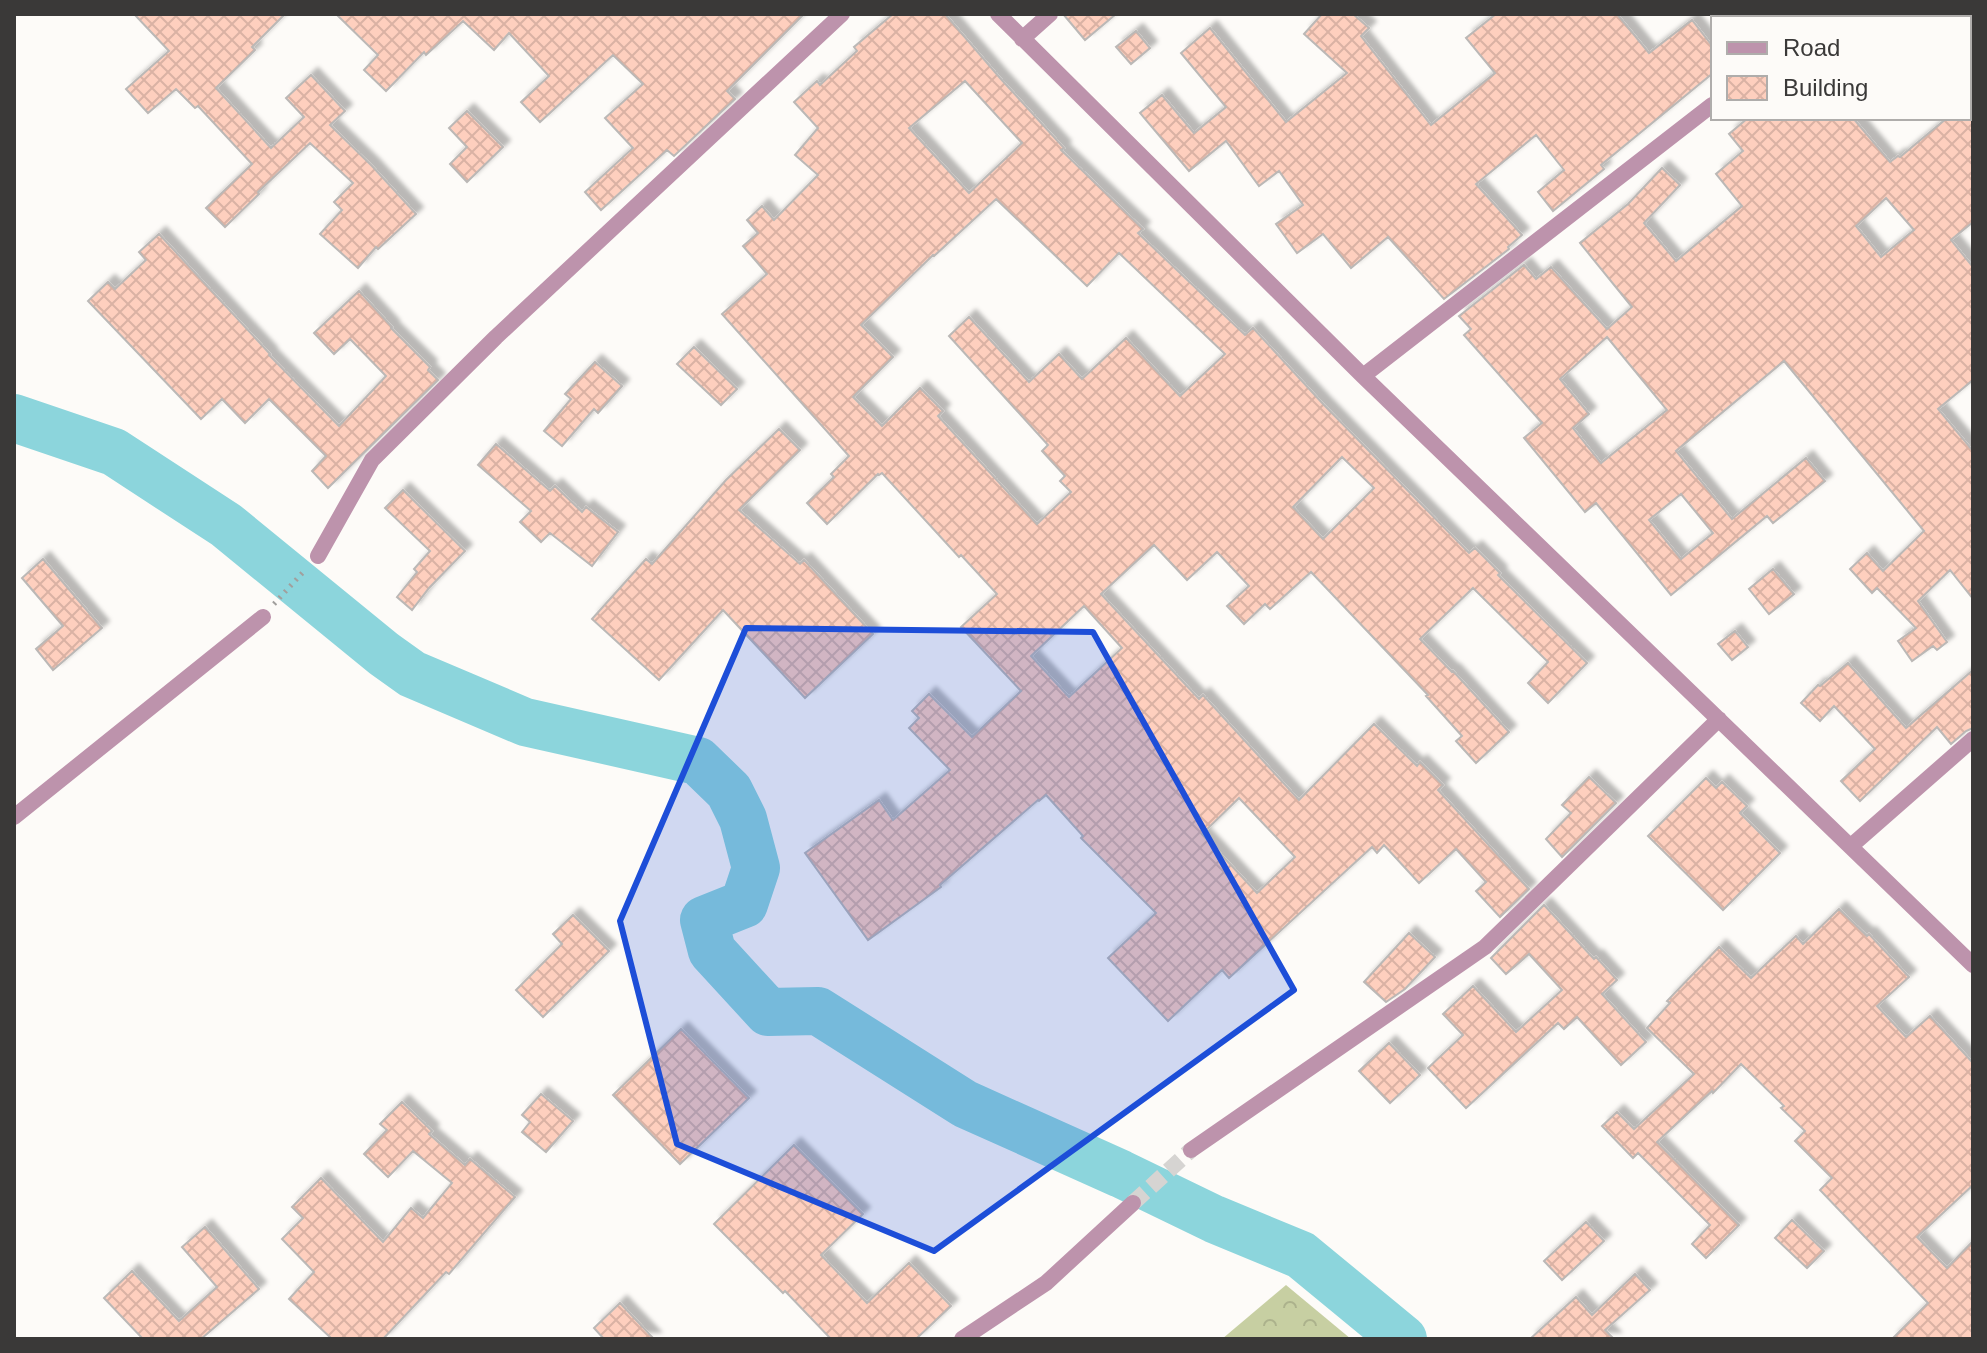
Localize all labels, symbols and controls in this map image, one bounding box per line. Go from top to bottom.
legend [1711,16,1971,120]
text: Road [1783,34,1840,61]
text: Building [1783,74,1868,101]

